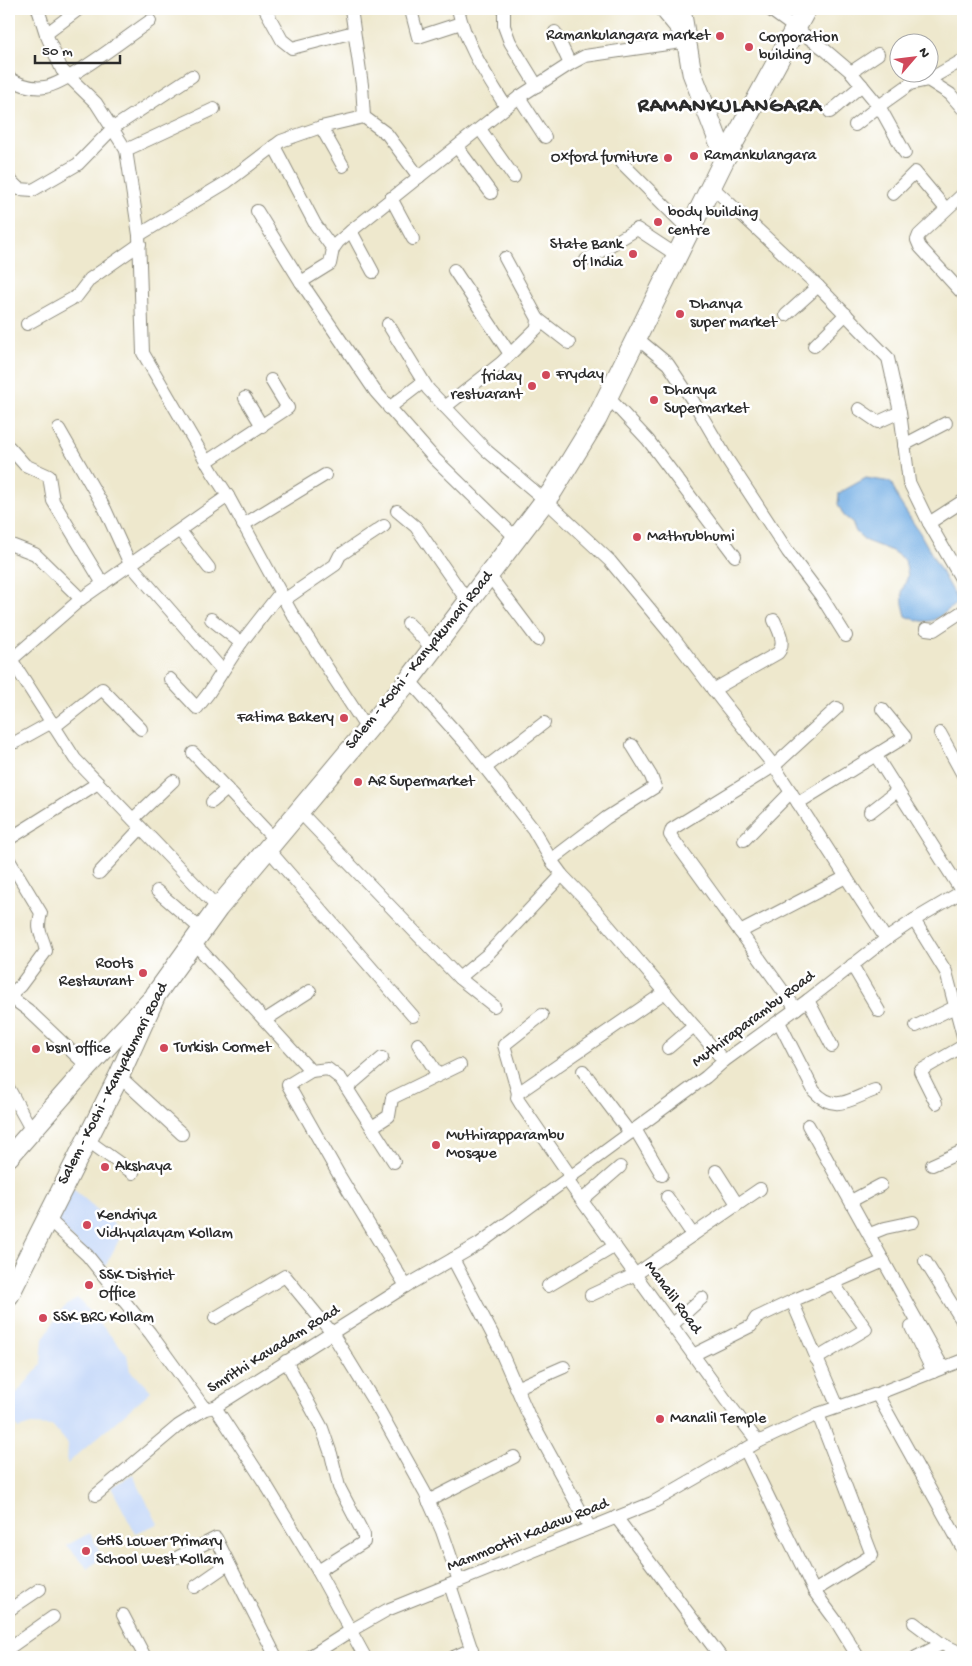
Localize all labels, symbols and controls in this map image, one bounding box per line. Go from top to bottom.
place label: Ramankulangara market [546,27,711,46]
place label: Corporation building [759,29,839,66]
marker: Ramankulangara market [714,30,726,42]
scale bar [35,32,120,64]
north arrow [890,32,940,82]
marker: Corporation building [743,41,755,53]
text: 50 m [42,43,73,61]
text: N [914,45,933,61]
district label: RAMANKULANGARA [637,95,823,120]
place label: Ramankulangara [704,147,817,166]
place label: Oxford furniture [551,149,659,168]
marker: Ramankulangara [688,150,700,162]
marker: Oxford furniture [662,152,674,164]
place label: body building centre [668,204,758,241]
marker: body building centre [652,216,664,228]
place label: State Bank of India [550,236,625,273]
marker: State Bank of India [627,248,639,260]
place label: Dhanya super market [689,296,778,333]
marker: Dhanya super market [674,308,686,320]
place label: Fryday [555,366,604,385]
place label: friday restuarant [451,368,523,405]
marker: Fryday [540,369,552,381]
marker: friday restuarant [526,380,538,392]
place label: Dhanya Supermarket [663,382,750,419]
marker: Dhanya Supermarket [648,394,660,406]
place label: Mathrubhumi [647,528,735,547]
marker: Mathrubhumi [631,531,643,543]
street label: Salem - Kochi - Kanyakumari Road [342,567,499,754]
place label: Fatima Bakery [236,709,334,728]
marker: Fatima Bakery [338,712,350,724]
place label: AR Supermarket [368,773,476,792]
marker: AR Supermarket [352,776,364,788]
place label: Roots Restaurant [59,955,134,992]
marker: Roots Restaurant [137,967,149,979]
street label: Muthiraparambu Road [689,967,821,1072]
street label: Salem - Kochi - Kanyakumari Road [55,978,174,1188]
place label: Turkish Cormet [173,1039,272,1058]
place label: bsnl office [46,1040,111,1059]
marker: Turkish Cormet [158,1042,170,1054]
marker: bsnl office [30,1043,42,1055]
place label: Muthirapparambu Mosque [446,1127,565,1164]
marker: Muthirapparambu Mosque [430,1139,442,1151]
place label: Akshaya [115,1158,173,1177]
marker: Akshaya [99,1161,111,1173]
place label: Kendriya Vidhyalayam Kollam [96,1207,233,1244]
marker: Kendriya Vidhyalayam Kollam [81,1219,93,1231]
street label: Manalil Road [639,1258,706,1340]
place label: SSK District Office [99,1267,175,1304]
marker: SSK District Office [83,1279,95,1291]
street label: Smrithi Kavadam Road [204,1301,345,1398]
place label: SSK BRC Kollam [53,1309,155,1328]
marker: SSK BRC Kollam [37,1312,49,1324]
place label: Manalil Temple [670,1410,767,1429]
marker: Manalil Temple [654,1413,666,1425]
street label: Mammoottil Kadavu Road [445,1494,613,1577]
place label: GHS Lower Primary School West Kollam [96,1533,224,1570]
marker: GHS Lower Primary School West Kollam [80,1545,92,1557]

